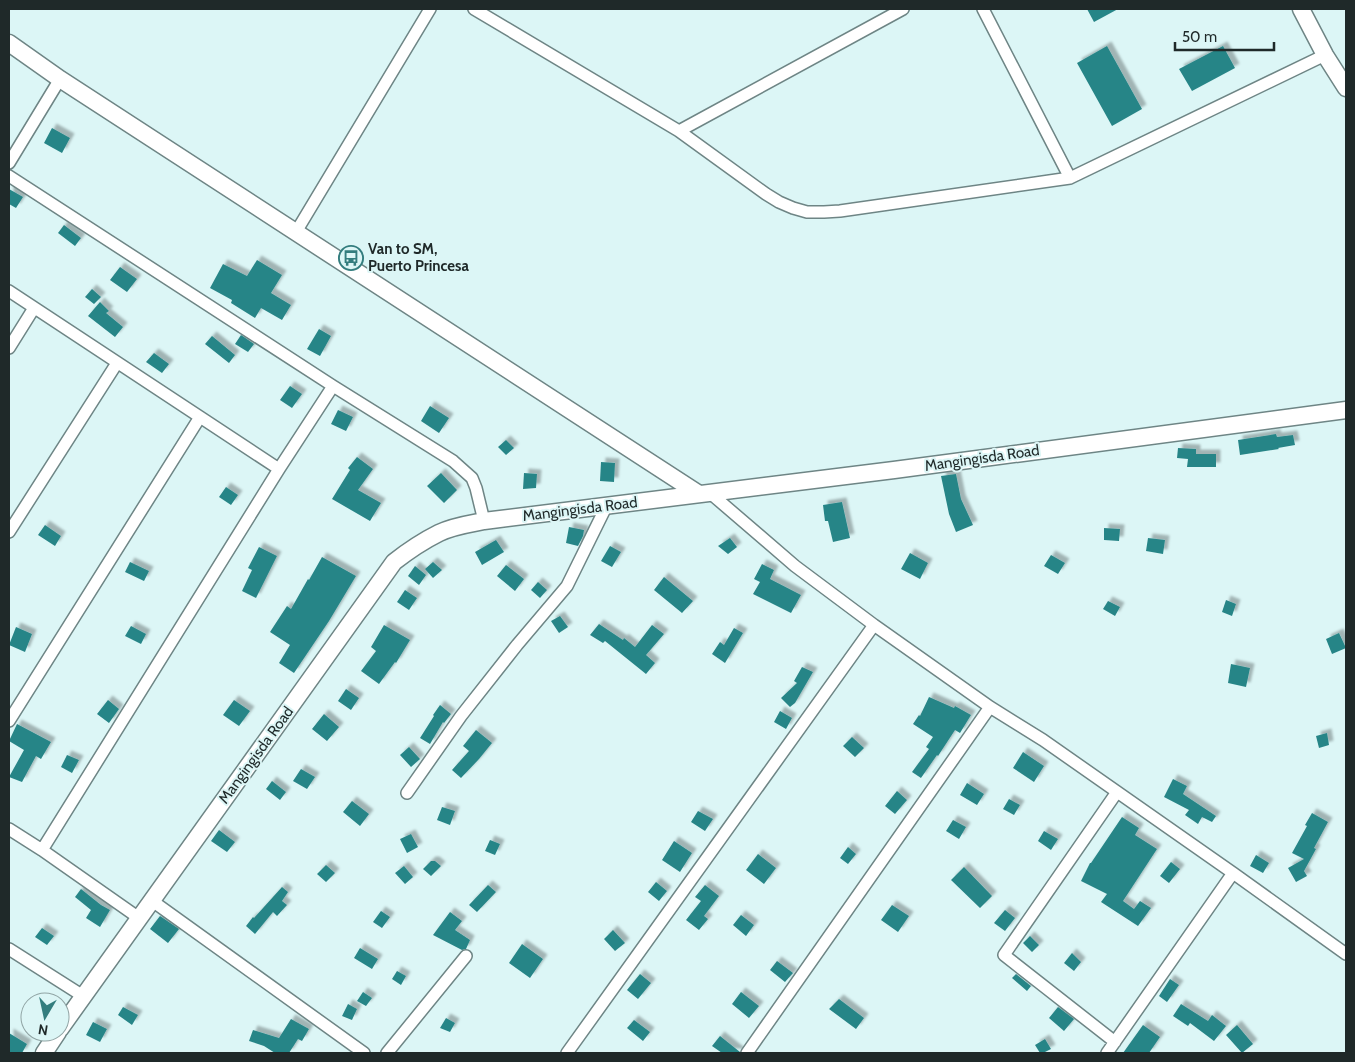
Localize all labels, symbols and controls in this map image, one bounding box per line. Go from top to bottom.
scale bar [1175,20,1274,52]
text: 50 m [1182,28,1217,46]
place label: Van to SM, Puerto Princesa [368,240,469,275]
bus stop icon: Van to SM, Puerto Princesa [338,245,364,271]
street label: Mangingisda Road [924,441,1040,475]
street label: Mangingisda Road [522,493,638,525]
street label: Mangingisda Road [215,703,297,807]
north arrow [20,992,70,1042]
text: N [37,1020,49,1040]

